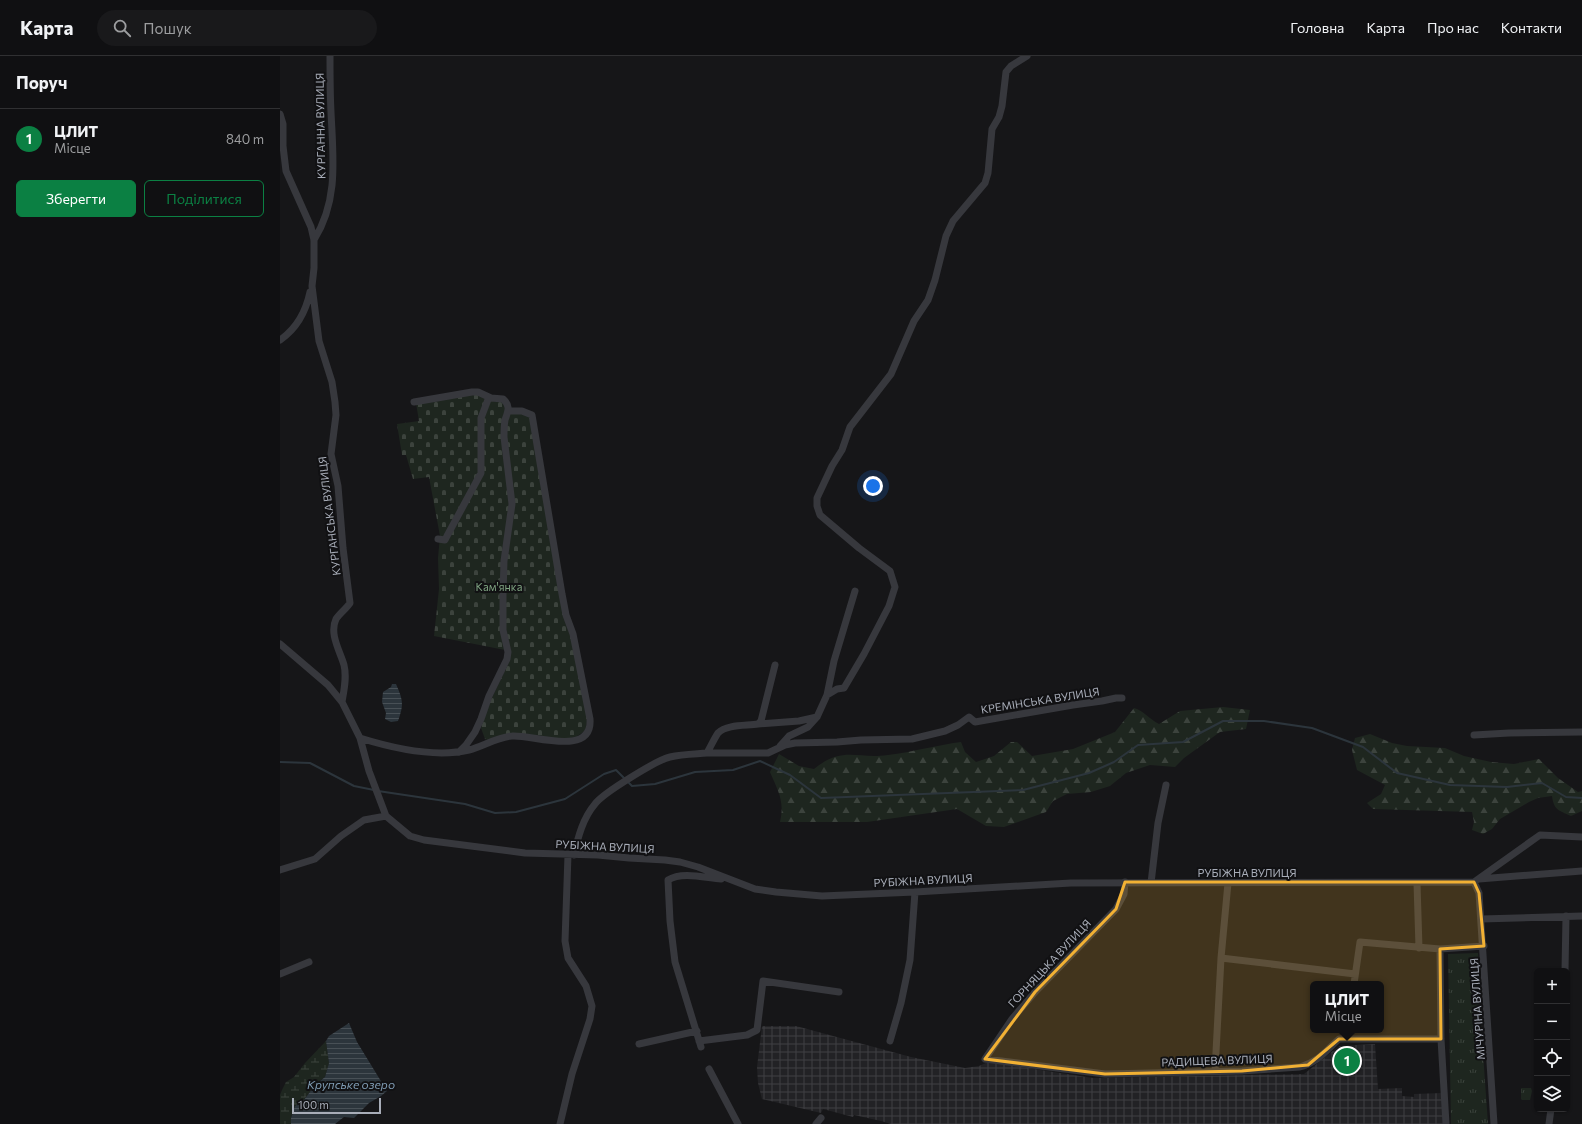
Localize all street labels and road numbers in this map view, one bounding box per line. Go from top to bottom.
street label: КУРГАННА ВУЛИЦЯ [313,73,327,179]
street label: КУРГАНСЬКА ВУЛИЦЯ [315,456,343,576]
street label: КРЕМІНСЬКА ВУЛИЦЯ [980,684,1100,716]
street label: РУБІЖНА ВУЛИЦЯ [555,837,655,855]
street label: РУБІЖНА ВУЛИЦЯ [1197,866,1297,879]
street label: РУБІЖНА ВУЛИЦЯ [873,871,973,889]
street label: ГОРНЯЦЬКА ВУЛИЦЯ [1005,916,1093,1010]
street label: МІЧУРІНА ВУЛИЦЯ [1467,958,1487,1060]
street label: РАДИЩЕВА ВУЛИЦЯ [1161,1052,1273,1068]

